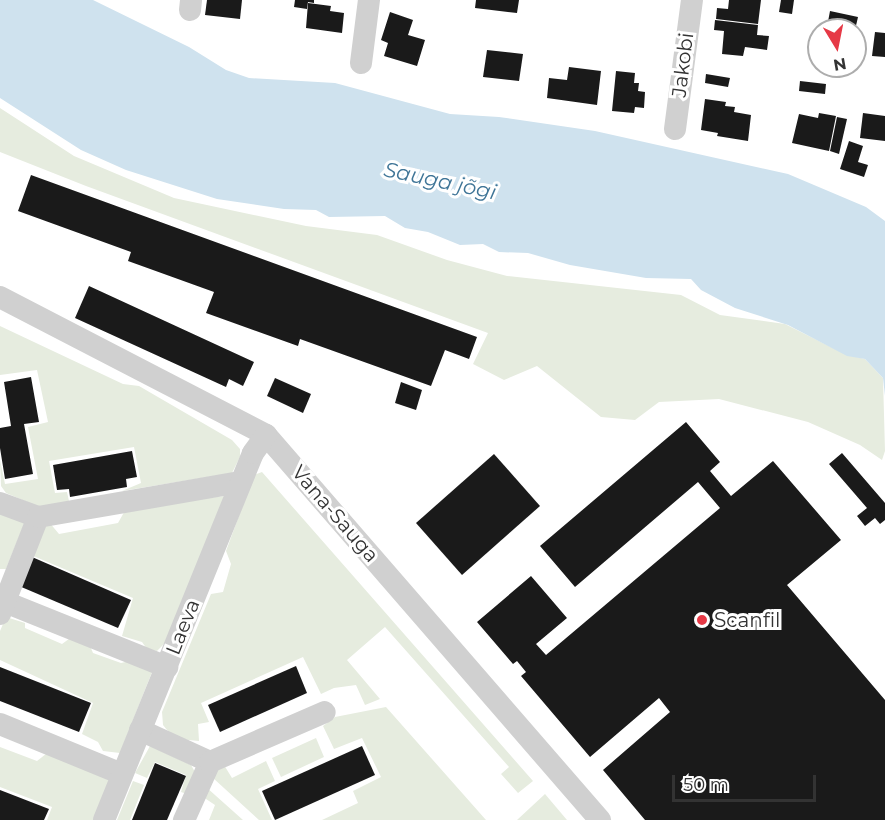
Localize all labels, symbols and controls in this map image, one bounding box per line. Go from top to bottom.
north arrow [807,18,867,78]
street label: Jakobi [667,31,699,99]
text: N [832,54,848,75]
water label: Sauga jõgi [381,157,499,205]
street label: Vana-Sauga [286,461,384,567]
street label: Laeva [161,596,205,658]
place label: Scanfil [714,608,780,632]
marker: Scanfil [695,613,709,627]
scale bar [675,763,819,801]
text: 50 m [683,774,729,796]

